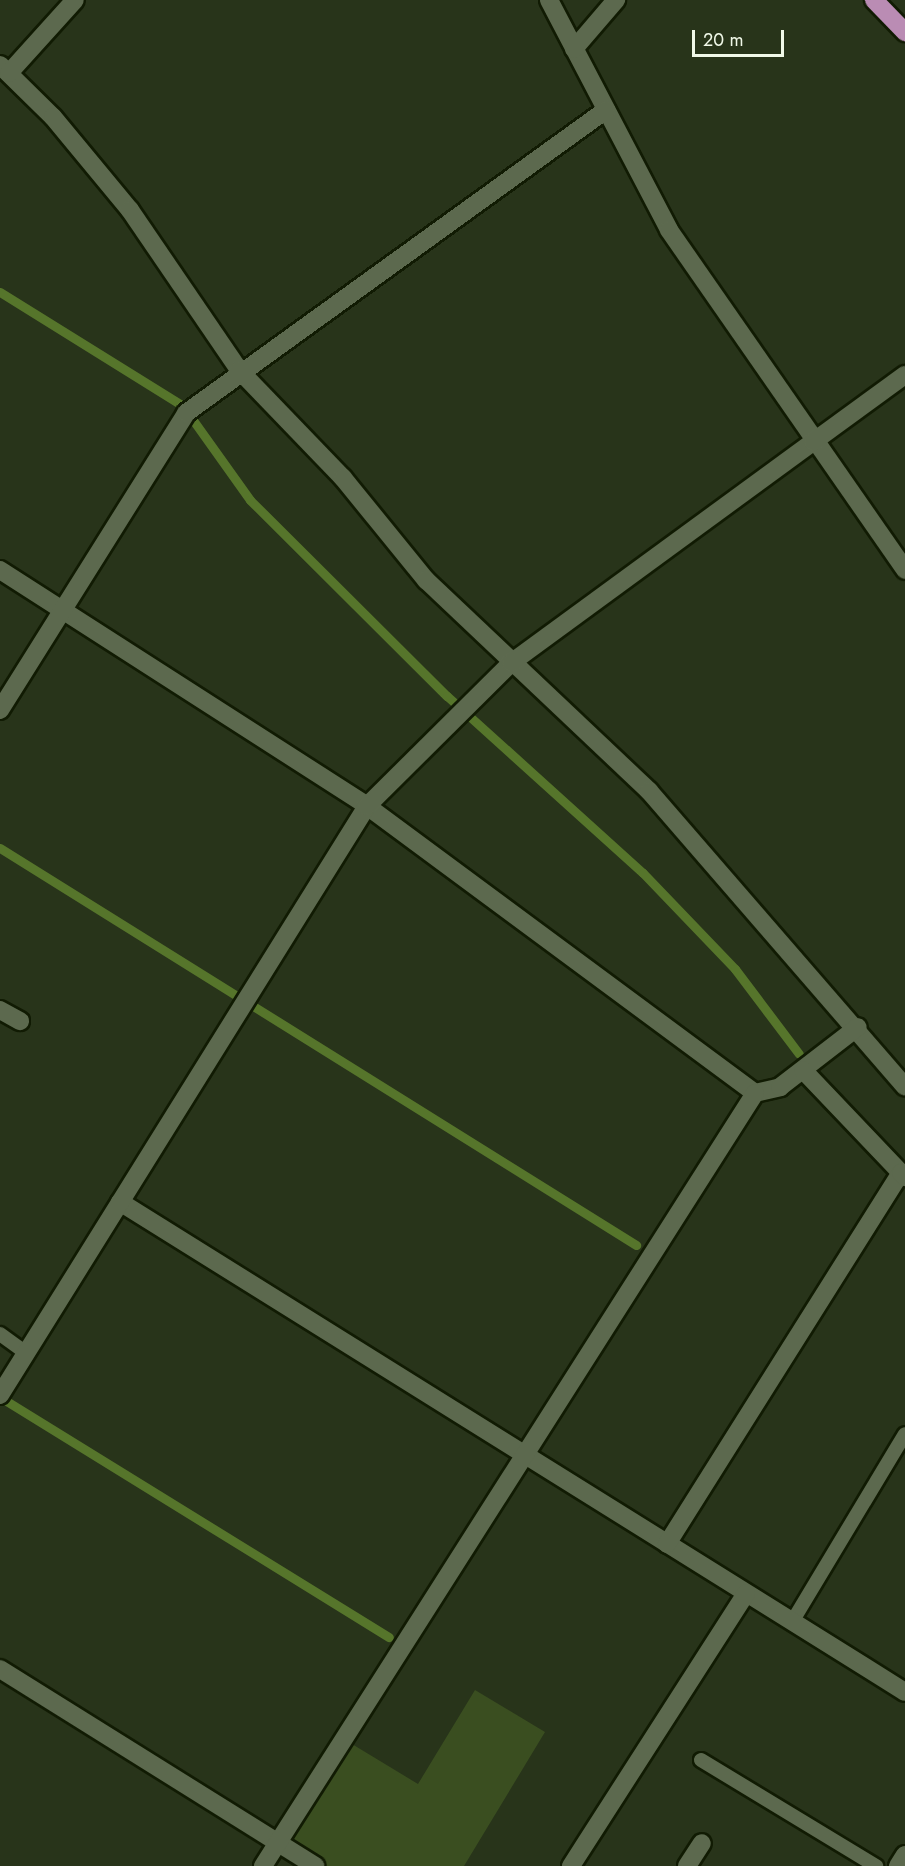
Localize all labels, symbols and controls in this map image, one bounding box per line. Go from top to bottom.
scale bar [695,18,786,56]
text: 20 m [703,27,743,53]

